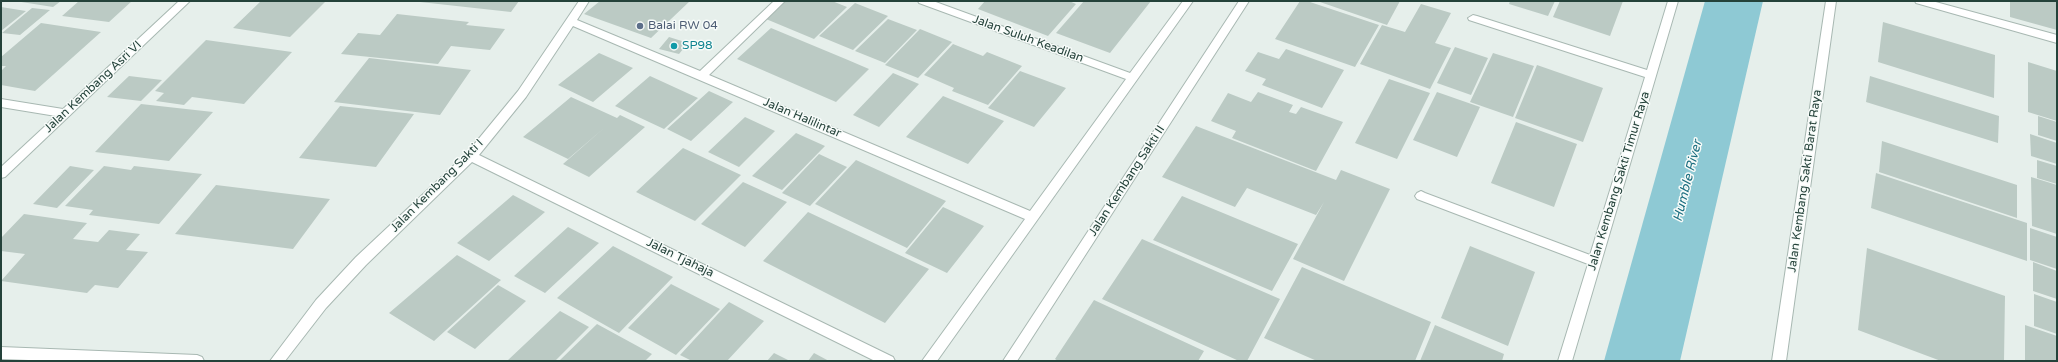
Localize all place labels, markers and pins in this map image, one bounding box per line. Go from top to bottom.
place label: Balai RW 04 [648,19,718,33]
marker: Balai RW 04 [635,21,645,31]
place label: SP98 [682,39,713,53]
marker: SP98 [669,41,679,51]

